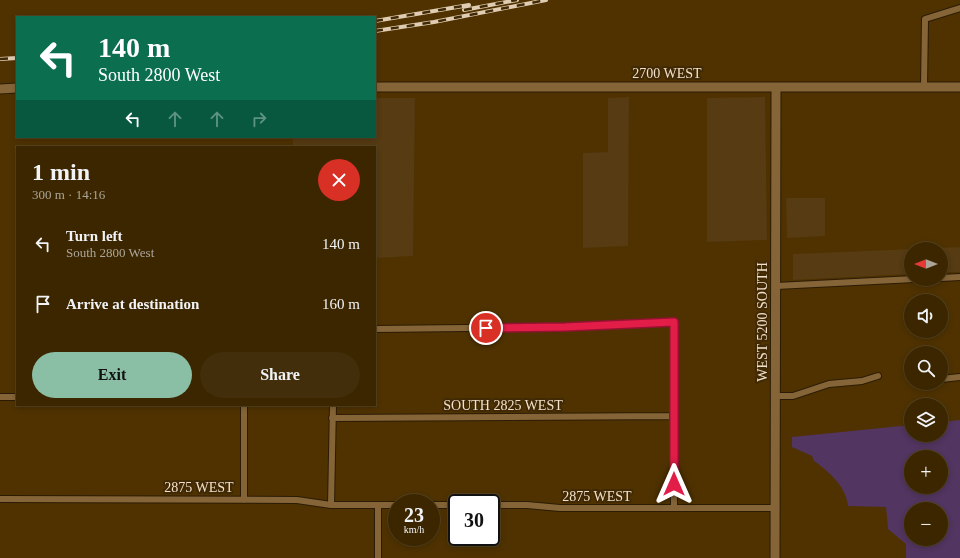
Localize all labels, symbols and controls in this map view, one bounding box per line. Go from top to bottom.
icon: left [32,32,84,84]
text: 140 m [98,32,170,63]
text: South 2800 West [98,65,220,85]
street label: 2700 WEST [632,66,702,81]
icon: left [122,108,144,130]
icon: ahead [164,108,186,130]
icon: ahead [206,108,228,130]
icon: right [248,108,270,130]
text: 1 min [32,159,90,185]
button: close [318,159,360,201]
text: 300 m · 14:16 [32,187,105,202]
text: Turn left [66,228,123,244]
icon: left [32,233,54,255]
text: 140 m [322,236,360,252]
north arrow [904,242,948,286]
map controls [904,242,948,546]
text: South 2800 West [66,245,154,260]
street label: WEST 5200 SOUTH [755,262,770,382]
icon: arrive [32,293,54,315]
button: sound [904,294,948,338]
text: Arrive at destination [66,296,199,312]
text: 160 m [322,296,360,312]
pin [469,311,503,345]
icon: arrive [475,317,497,339]
button: search [904,346,948,390]
button: Exit [32,352,192,398]
button: Share [200,352,360,398]
street label: SOUTH 2825 WEST [443,398,563,413]
button: layers [904,398,948,442]
button: + [904,450,948,494]
position arrow [653,463,695,505]
street label: 2875 WEST [164,480,234,495]
street label: 2875 WEST [562,489,632,504]
speed limit sign: 30 [448,494,500,546]
button: − [904,502,948,546]
text: 23 [404,504,424,526]
text: km/h [404,524,424,535]

